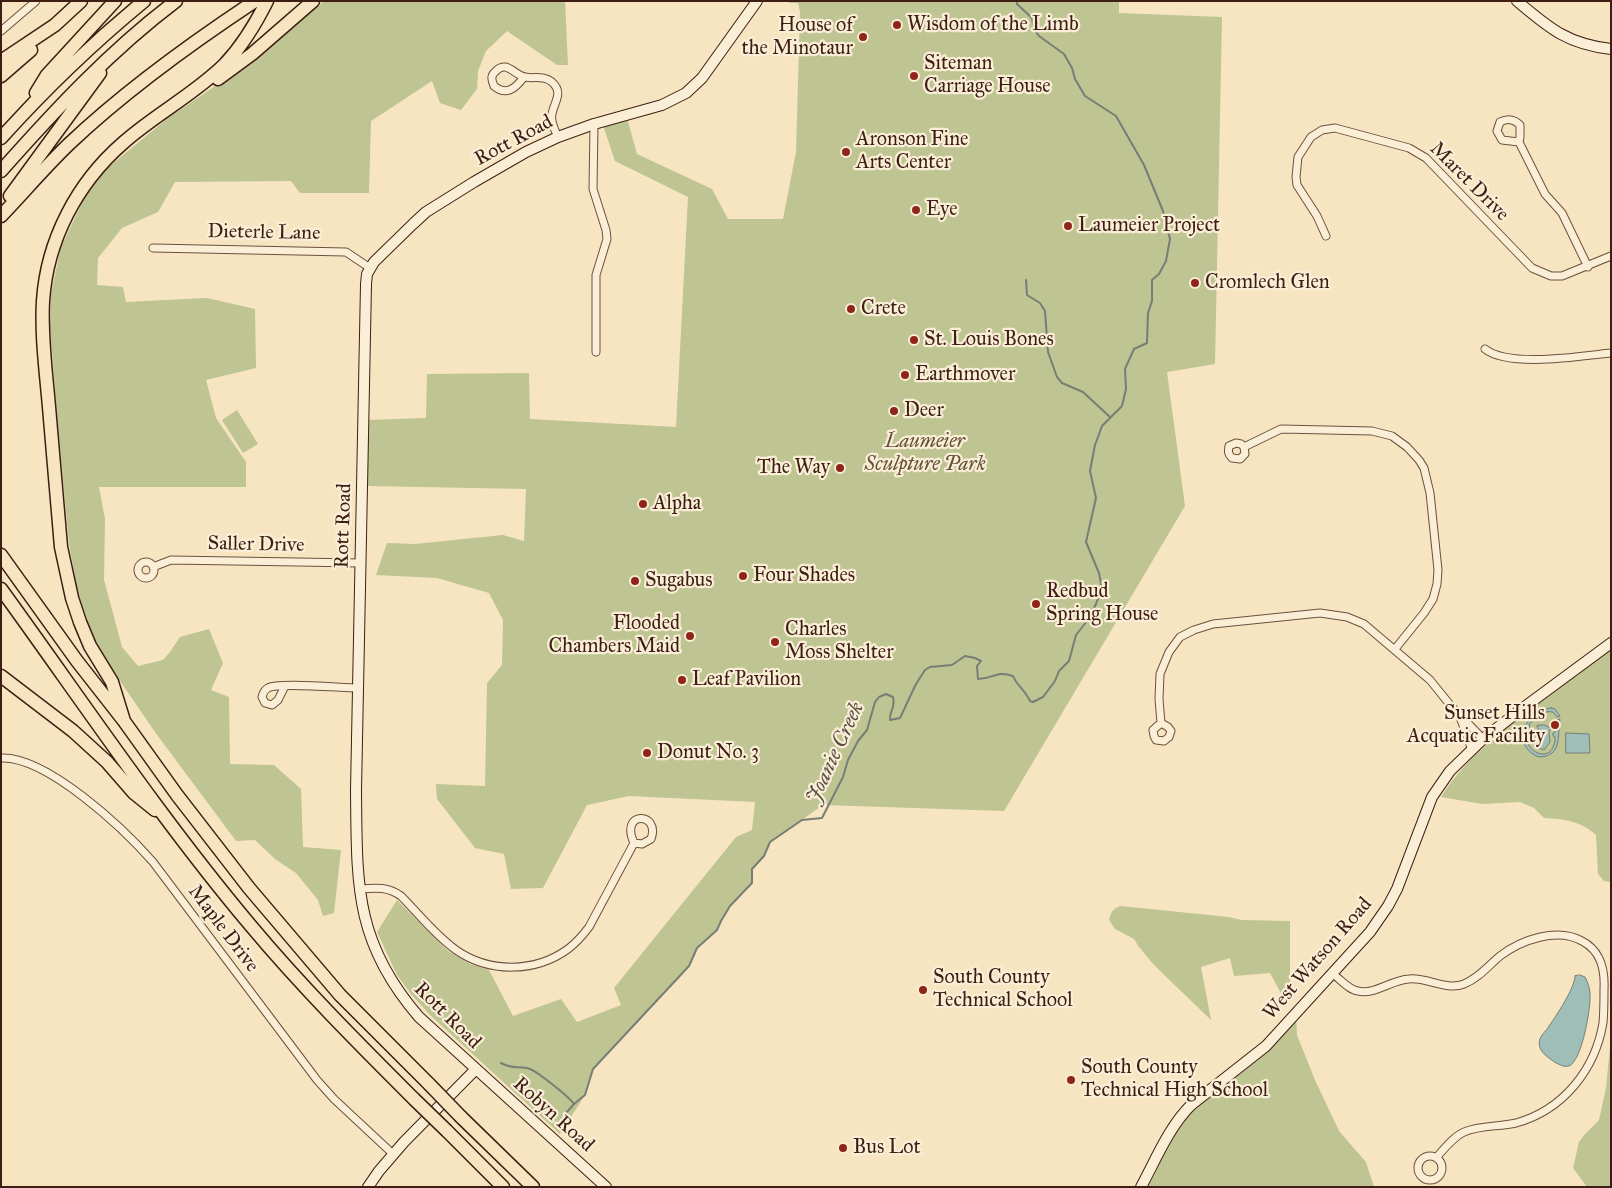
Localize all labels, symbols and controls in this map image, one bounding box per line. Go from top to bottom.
place label: Wisdom of the Limb [907,13,1079,37]
place label: House of the Minotaur [741,14,853,61]
marker: Wisdom of the Limb [891,19,903,31]
marker: House of the Minotaur [857,31,869,43]
place label: Siteman Carriage House [924,52,1051,99]
marker: Siteman Carriage House [908,70,920,82]
street label: Rott Road [471,110,557,172]
place label: Aronson Fine Arts Center [856,128,968,175]
street label: Maret Drive [1424,137,1514,227]
marker: Aronson Fine Arts Center [840,146,852,158]
place label: Eye [926,198,957,222]
marker: Eye [910,204,922,216]
place label: Laumeier Project [1078,214,1220,238]
street label: Dieterle Lane [207,220,321,246]
marker: Laumeier Project [1062,220,1074,232]
place label: Cromlech Glen [1205,271,1330,295]
marker: Cromlech Glen [1189,277,1201,289]
place label: Crete [861,297,906,321]
marker: Crete [845,303,857,315]
place label: St. Louis Bones [924,328,1054,352]
marker: St. Louis Bones [908,334,920,346]
place label: Earthmover [915,363,1015,387]
marker: Earthmover [899,369,911,381]
place label: Deer [904,399,944,423]
marker: Deer [888,405,900,417]
park label: Laumeier Sculpture Park [864,430,986,477]
place label: The Way [757,456,830,480]
marker: The Way [834,462,846,474]
street label: Rott Road [331,483,357,569]
place label: Alpha [653,492,701,516]
marker: Alpha [637,498,649,510]
street label: Saller Drive [207,532,305,558]
place label: Four Shades [753,564,855,588]
place label: Sugabus [645,569,713,593]
marker: Four Shades [737,570,749,582]
marker: Sugabus [629,575,641,587]
place label: Redbud Spring House [1046,580,1158,627]
marker: Redbud Spring House [1030,598,1042,610]
place label: Flooded Chambers Maid [548,612,680,659]
place label: Charles Moss Shelter [785,618,894,665]
marker: Flooded Chambers Maid [684,630,696,642]
marker: Charles Moss Shelter [769,636,781,648]
place label: Leaf Pavilion [692,668,801,692]
marker: Leaf Pavilion [676,674,688,686]
water label: Joanie Creek [802,698,870,808]
place label: Sunset Hills Acquatic Facility [1407,702,1545,749]
marker: Sunset Hills Acquatic Facility [1549,719,1561,731]
place label: Donut No. 3 [657,741,759,765]
marker: Donut No. 3 [641,747,653,759]
street label: Maple Drive [182,881,264,977]
street label: West Watson Road [1258,893,1378,1025]
place label: South County Technical School [933,966,1073,1013]
street label: Rott Road [408,977,486,1055]
marker: South County Technical School [917,984,929,996]
place label: South County Technical High School [1081,1056,1268,1103]
street label: Robyn Road [508,1072,598,1158]
marker: South County Technical High School [1065,1074,1077,1086]
place label: Bus Lot [853,1136,921,1160]
marker: Bus Lot [837,1142,849,1154]

